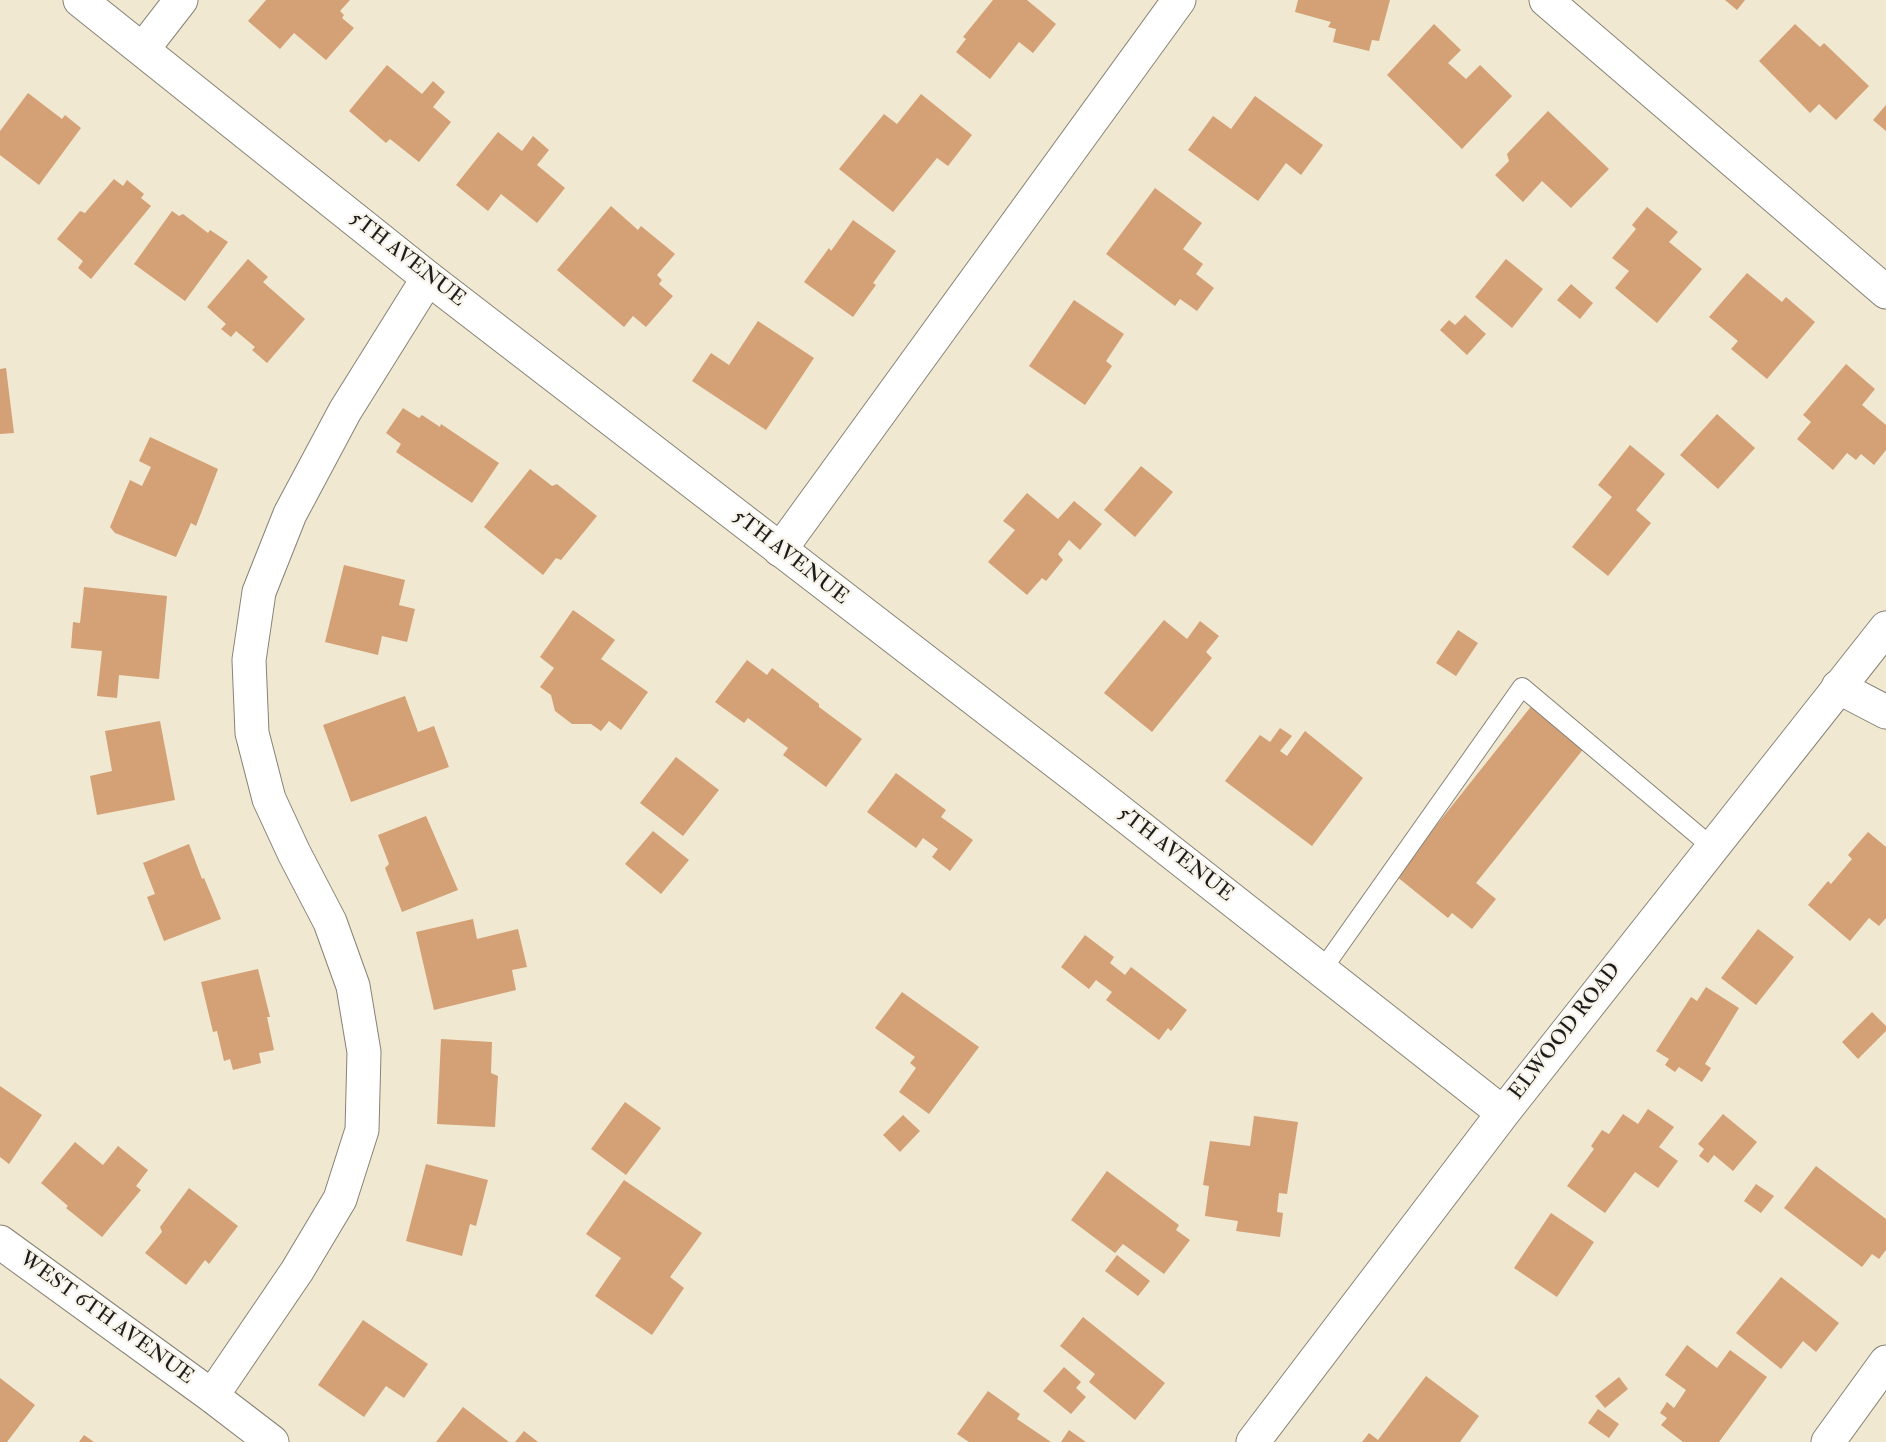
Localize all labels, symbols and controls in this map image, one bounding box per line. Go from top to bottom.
street label: 5TH AVENUE [344,207,470,313]
street label: 5TH AVENUE [727,505,853,611]
street label: 5TH AVENUE [1112,802,1238,908]
street label: ELWOOD ROAD [1505,959,1627,1105]
street label: WEST 6TH AVENUE [14,1247,198,1391]

